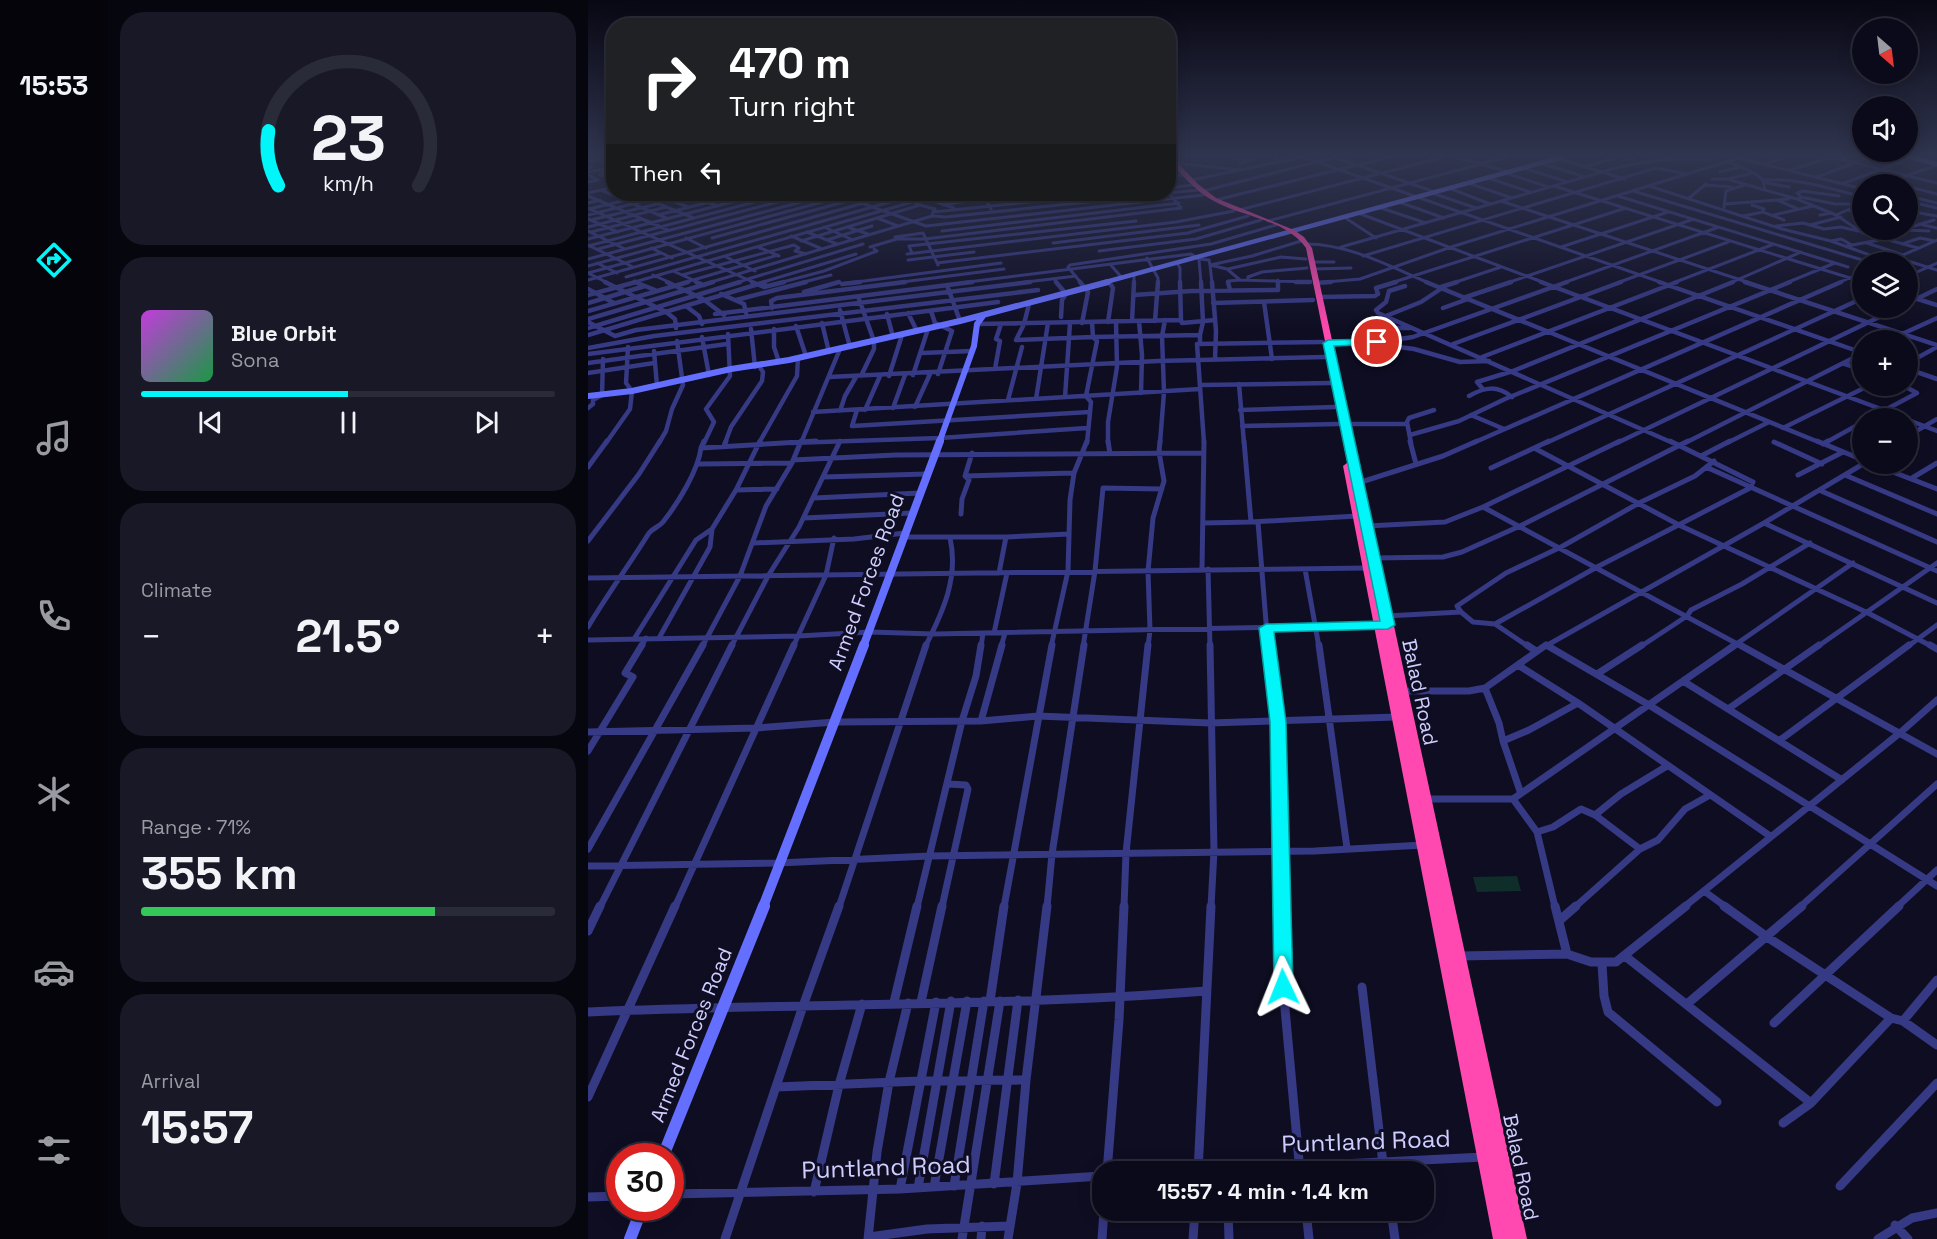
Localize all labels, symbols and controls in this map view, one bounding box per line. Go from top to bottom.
north arrow [1852,18,1918,84]
map controls [1852,18,1918,474]
text: 470 m [729,37,851,90]
icon: right [630,42,708,120]
text: 15:53 [19,68,89,103]
text: Turn right [729,89,856,124]
button: sound [1852,96,1918,162]
text: 23 [310,99,385,178]
icon: left [695,156,728,189]
text: Then [630,159,683,187]
text: km/h [322,170,374,197]
button: search [1852,174,1918,240]
icon: directions [33,239,75,281]
button: layers [1852,252,1918,318]
pin [1351,316,1402,367]
text: Blue Orbit [231,319,337,347]
icon: arrive [1360,325,1393,358]
button: + [1852,330,1918,396]
text: Sona [231,347,279,373]
icon: previous [194,406,227,439]
icon: pause [332,406,365,439]
icon: next [470,406,503,439]
button: − [1852,408,1918,474]
icon: music [33,417,75,459]
street label: Armed Forces Road [822,490,910,674]
text: Climate [141,577,212,603]
icon: phone [33,595,75,637]
text: 21.5° [295,608,401,665]
text: − [141,616,161,658]
text: + [535,616,555,658]
street label: Balad Road [1396,636,1444,748]
icon: climate [33,773,75,815]
text: Range · 71% [141,814,251,840]
text: 355 km [141,845,298,902]
street label: Armed Forces Road [644,944,738,1126]
icon: car [33,951,75,993]
position arrow [1251,955,1315,1019]
text: Arrival [141,1068,200,1094]
text: 15:57 [141,1099,253,1156]
street label: Balad Road [1497,1111,1545,1223]
street label: Puntland Road [1281,1123,1451,1159]
icon: filters [33,1129,75,1171]
speed limit sign: 30 [606,1143,684,1221]
street label: Puntland Road [801,1149,971,1185]
text: 15:57 · 4 min · 1.4 km [1157,1177,1369,1205]

